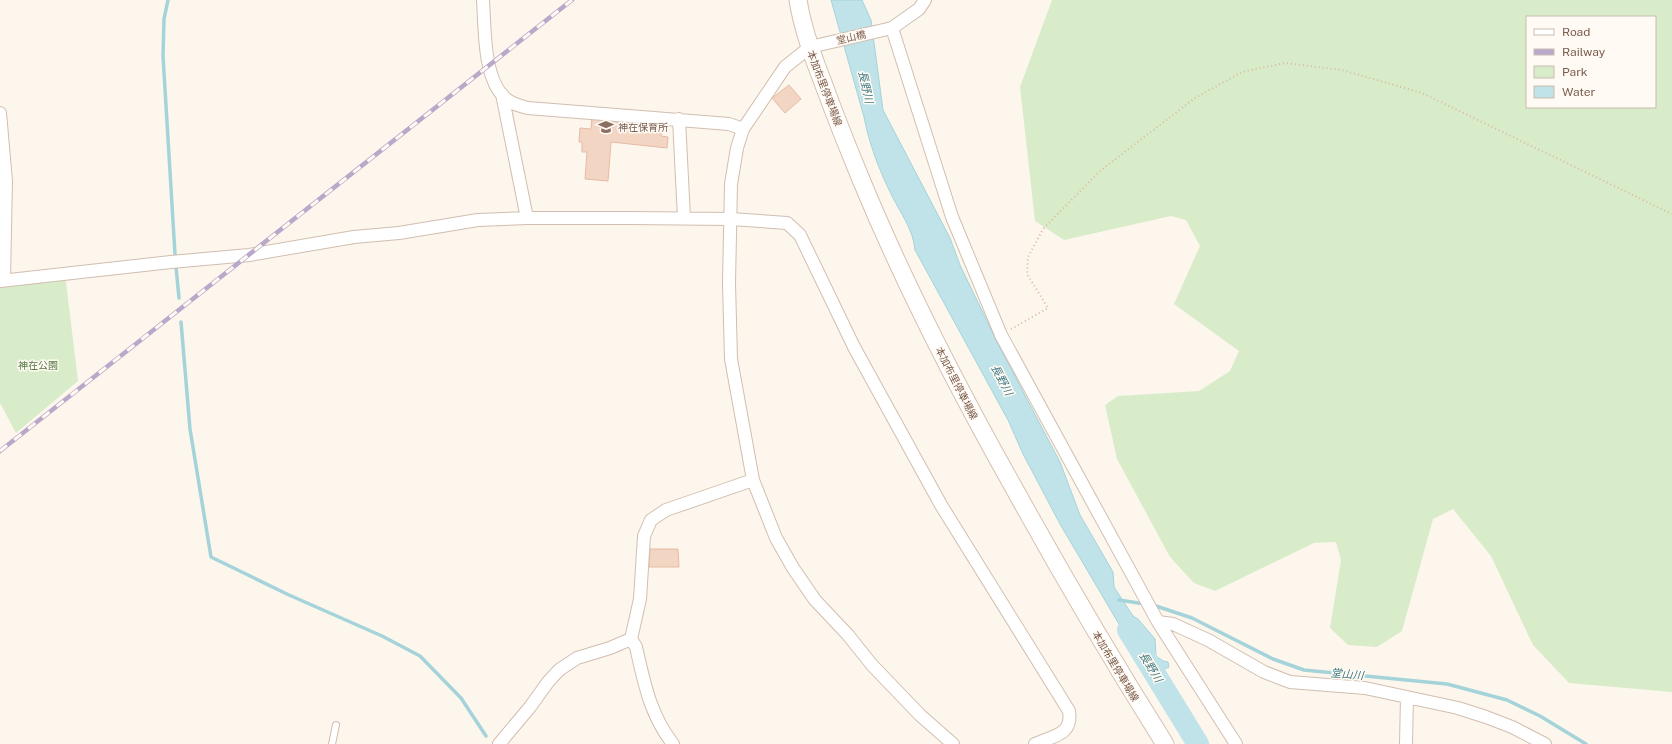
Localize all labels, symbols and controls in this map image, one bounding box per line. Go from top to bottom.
legend [1526,16,1656,108]
text: Road [1562,25,1590,39]
street label: 堂山橋 [835,28,867,46]
text: Railway [1562,45,1606,59]
street label: 本加布里停車場線 [805,49,845,127]
text: Park [1562,65,1588,79]
water label: 長野川 [856,70,876,105]
text: Water [1562,85,1596,99]
school or university icon: 神在保育所 [597,118,615,136]
place label: 神在保育所 [618,121,668,133]
street label: 本加布里停車場線 [933,345,981,421]
park label: 神在公園 [18,359,58,371]
water label: 長野川 [989,363,1016,398]
street label: 本加布里停車場線 [1090,629,1142,703]
water label: 長野川 [1137,650,1165,685]
water label: 堂山川 [1330,667,1365,682]

